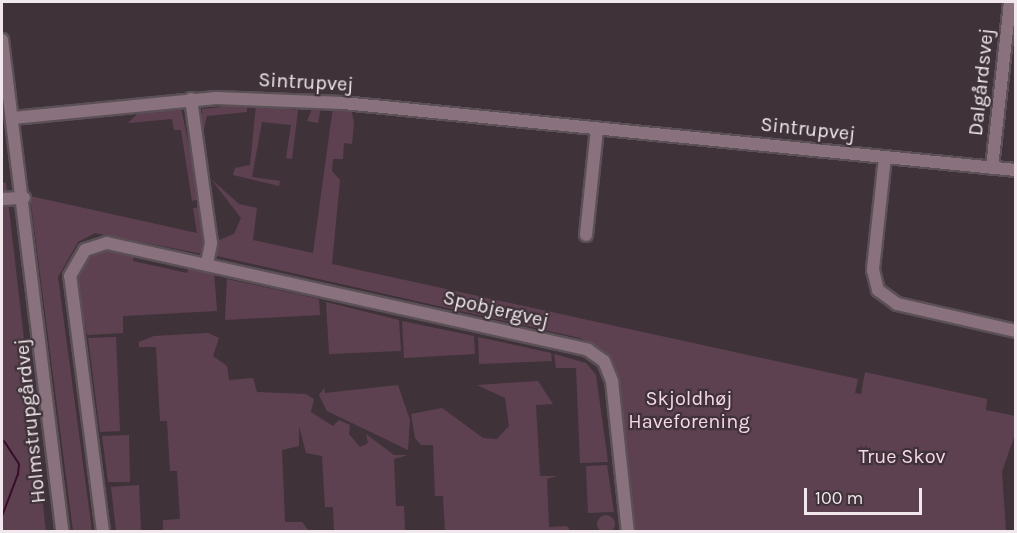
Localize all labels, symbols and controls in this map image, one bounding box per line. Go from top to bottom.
street label: Dalgårdsvej [963,27,999,137]
street label: Sintrupvej [258,68,354,96]
street label: Sintrupvej [759,112,857,146]
street label: Spobjergvej [441,285,551,333]
street label: Holmstrupgårdvej [9,337,51,505]
park label: Skjoldhøj Haveforening [628,387,750,434]
park label: True Skov [858,444,946,468]
scale bar [807,476,926,514]
text: 100 m [815,487,863,509]

